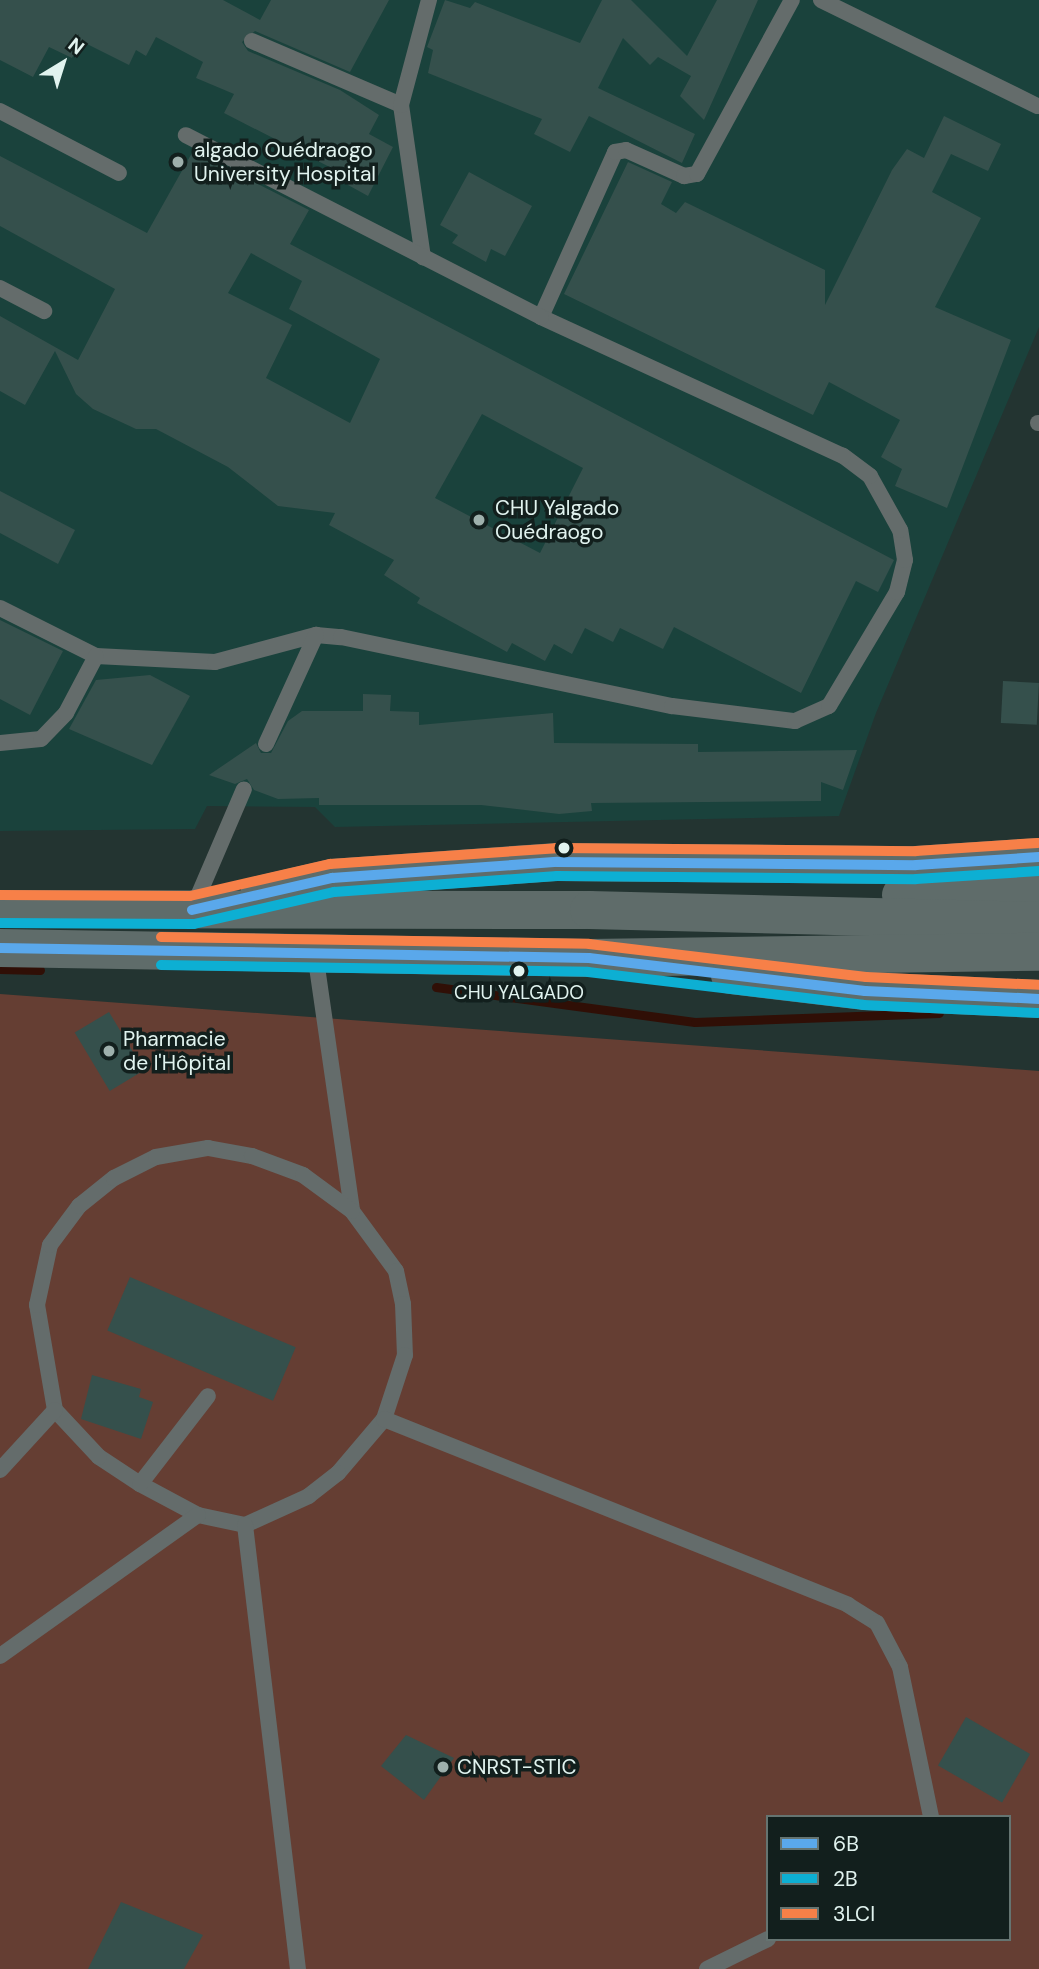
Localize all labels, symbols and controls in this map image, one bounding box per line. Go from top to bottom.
north arrow [28,28,98,98]
text: N [63,32,89,60]
place label: algado Ouédraogo University Hospital [194,137,376,187]
marker: algado Ouédraogo University Hospital [168,152,188,172]
place label: CHU Yalgado Ouédraogo [495,495,619,545]
marker: CHU Yalgado Ouédraogo [469,510,489,530]
unlabelled marker [557,841,571,855]
marker: CHU YALGADO [512,964,526,978]
place label: CHU YALGADO [454,982,584,1004]
place label: Pharmacie de l'Hôpital [123,1026,231,1076]
marker: Pharmacie de l'Hôpital [101,1043,117,1059]
place label: CNRST-STIC [457,1754,577,1780]
marker: CNRST-STIC [435,1759,451,1775]
legend [766,1815,1011,1941]
text: 6B [833,1830,859,1858]
text: 2B [833,1865,858,1893]
text: 3LCI [833,1900,875,1928]

